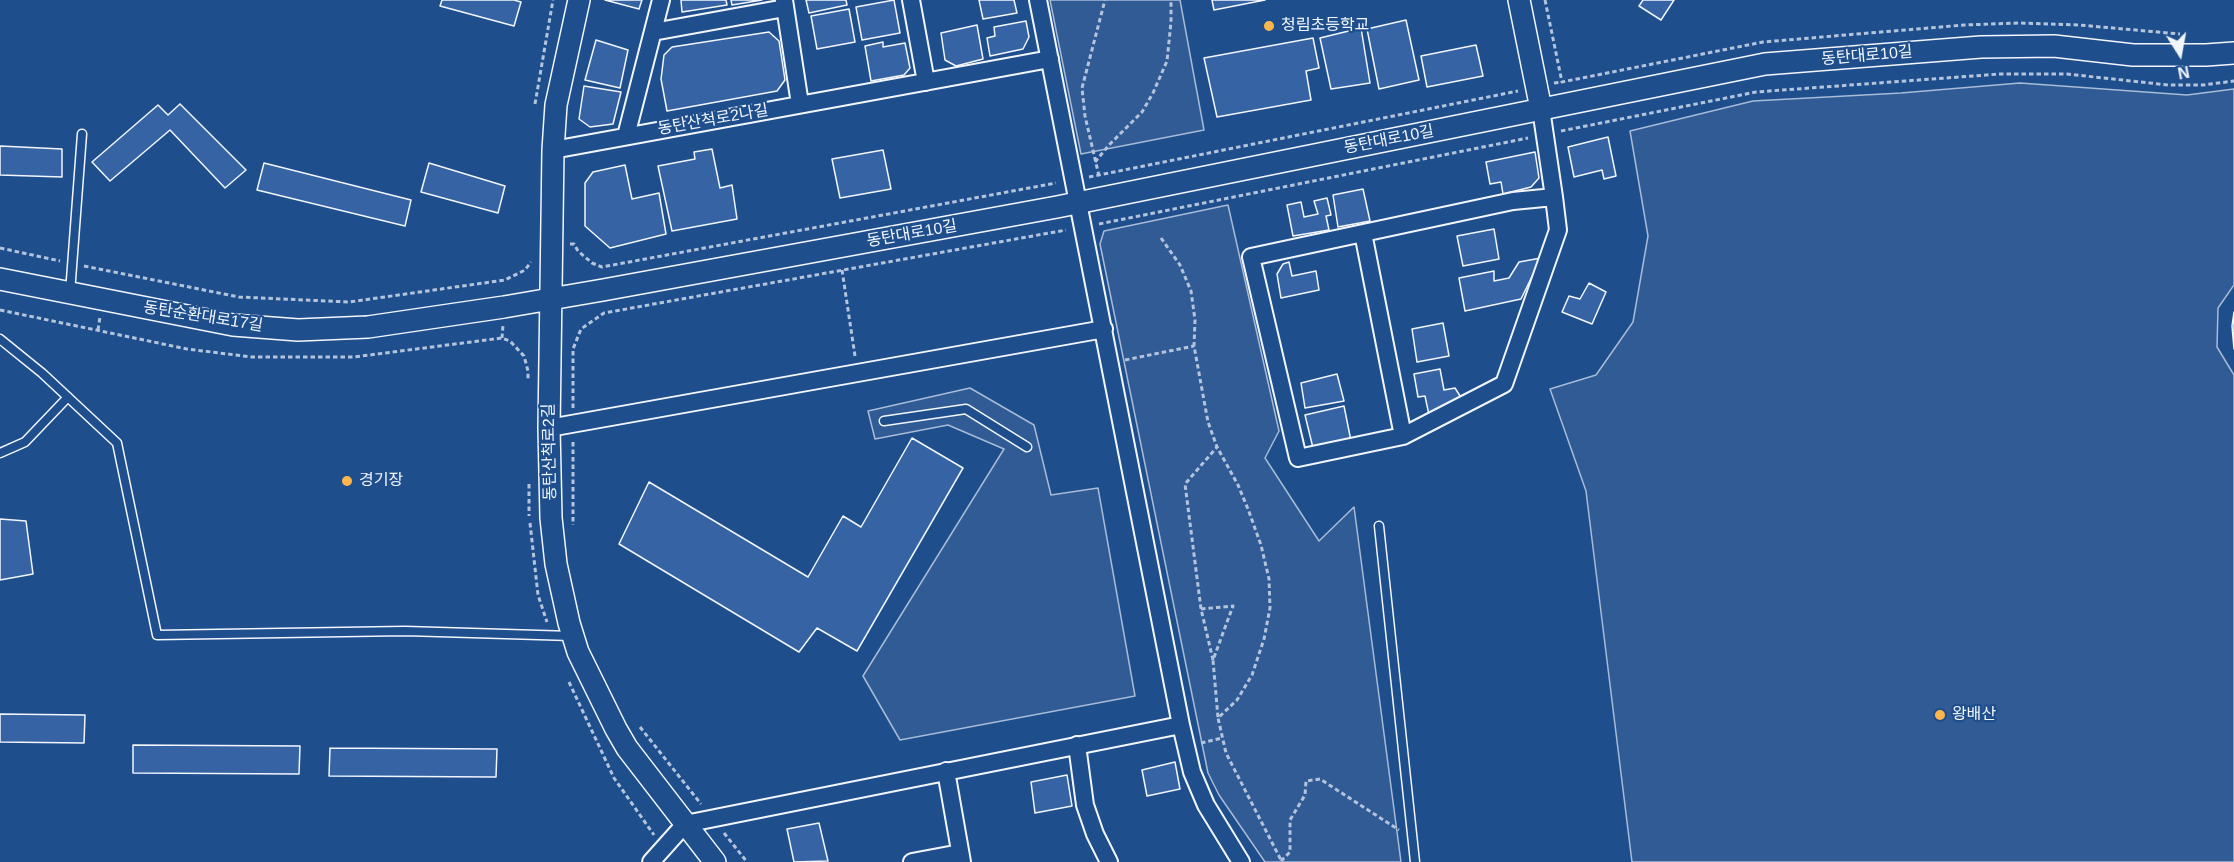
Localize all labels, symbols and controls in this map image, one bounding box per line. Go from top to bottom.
place label: 청림초등학교 [1281,16,1369,36]
marker: 청림초등학교 [1262,19,1276,33]
north arrow [2150,24,2210,84]
street label: 동탄대로10길 [1821,42,1913,70]
text: N [2176,63,2191,82]
street label: 동탄산척로2나길 [656,101,770,139]
street label: 동탄대로10길 [1342,122,1436,158]
street label: 동탄대로10길 [865,217,959,251]
street label: 동탄순환대로17길 [142,298,264,336]
street label: 동탄산척로2길 [540,403,560,501]
place label: 경기장 [359,471,403,491]
marker: 경기장 [340,474,354,488]
place label: 왕배산 [1952,705,1996,725]
marker: 왕배산 [1933,708,1947,722]

